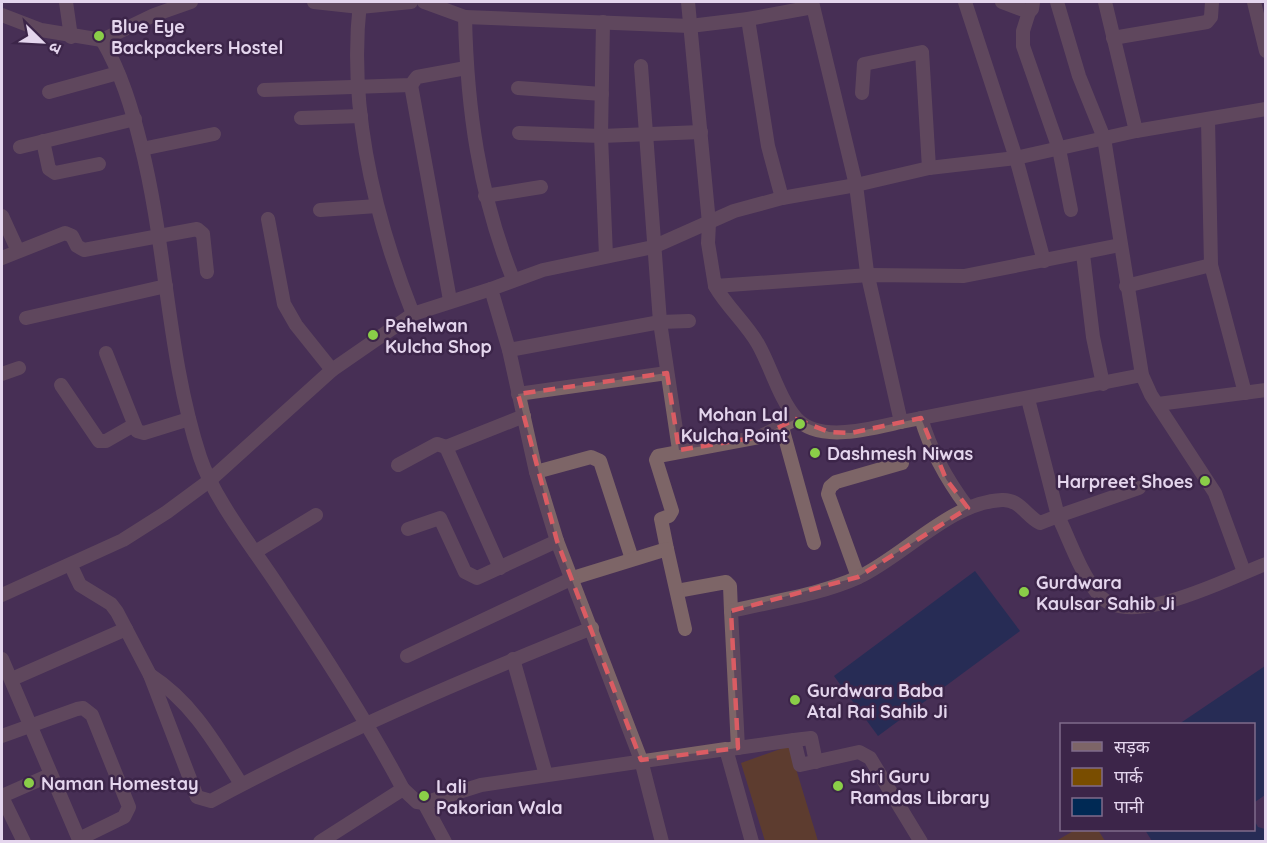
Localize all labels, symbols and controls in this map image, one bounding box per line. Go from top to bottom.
north arrow [12,12,72,72]
place label: Blue Eye Backpackers Hostel [111,15,283,59]
marker: Blue Eye Backpackers Hostel [92,29,106,43]
text: उ [44,40,67,57]
place label: Pehelwan Kulcha Shop [385,314,492,358]
marker: Pehelwan Kulcha Shop [366,328,380,342]
place label: Mohan Lal Kulcha Point [681,403,788,447]
marker: Mohan Lal Kulcha Point [793,417,807,431]
place label: Dashmesh Niwas [827,442,974,465]
marker: Dashmesh Niwas [808,446,822,460]
place label: Harpreet Shoes [1057,470,1193,493]
marker: Harpreet Shoes [1198,474,1212,488]
place label: Gurdwara Kaulsar Sahib Ji [1036,571,1175,615]
marker: Gurdwara Kaulsar Sahib Ji [1017,585,1031,599]
place label: Gurdwara Baba Atal Rai Sahib Ji [807,679,947,723]
marker: Gurdwara Baba Atal Rai Sahib Ji [788,693,802,707]
legend [1060,723,1255,831]
text: सड़क [1114,735,1151,758]
place label: Shri Guru Ramdas Library [850,765,990,809]
text: पार्क [1114,765,1144,788]
place label: Naman Homestay [41,772,199,795]
place label: Lali Pakorian Wala [436,775,563,819]
marker: Naman Homestay [22,776,36,790]
marker: Shri Guru Ramdas Library [831,779,845,793]
marker: Lali Pakorian Wala [417,789,431,803]
text: पानी [1114,795,1144,818]

